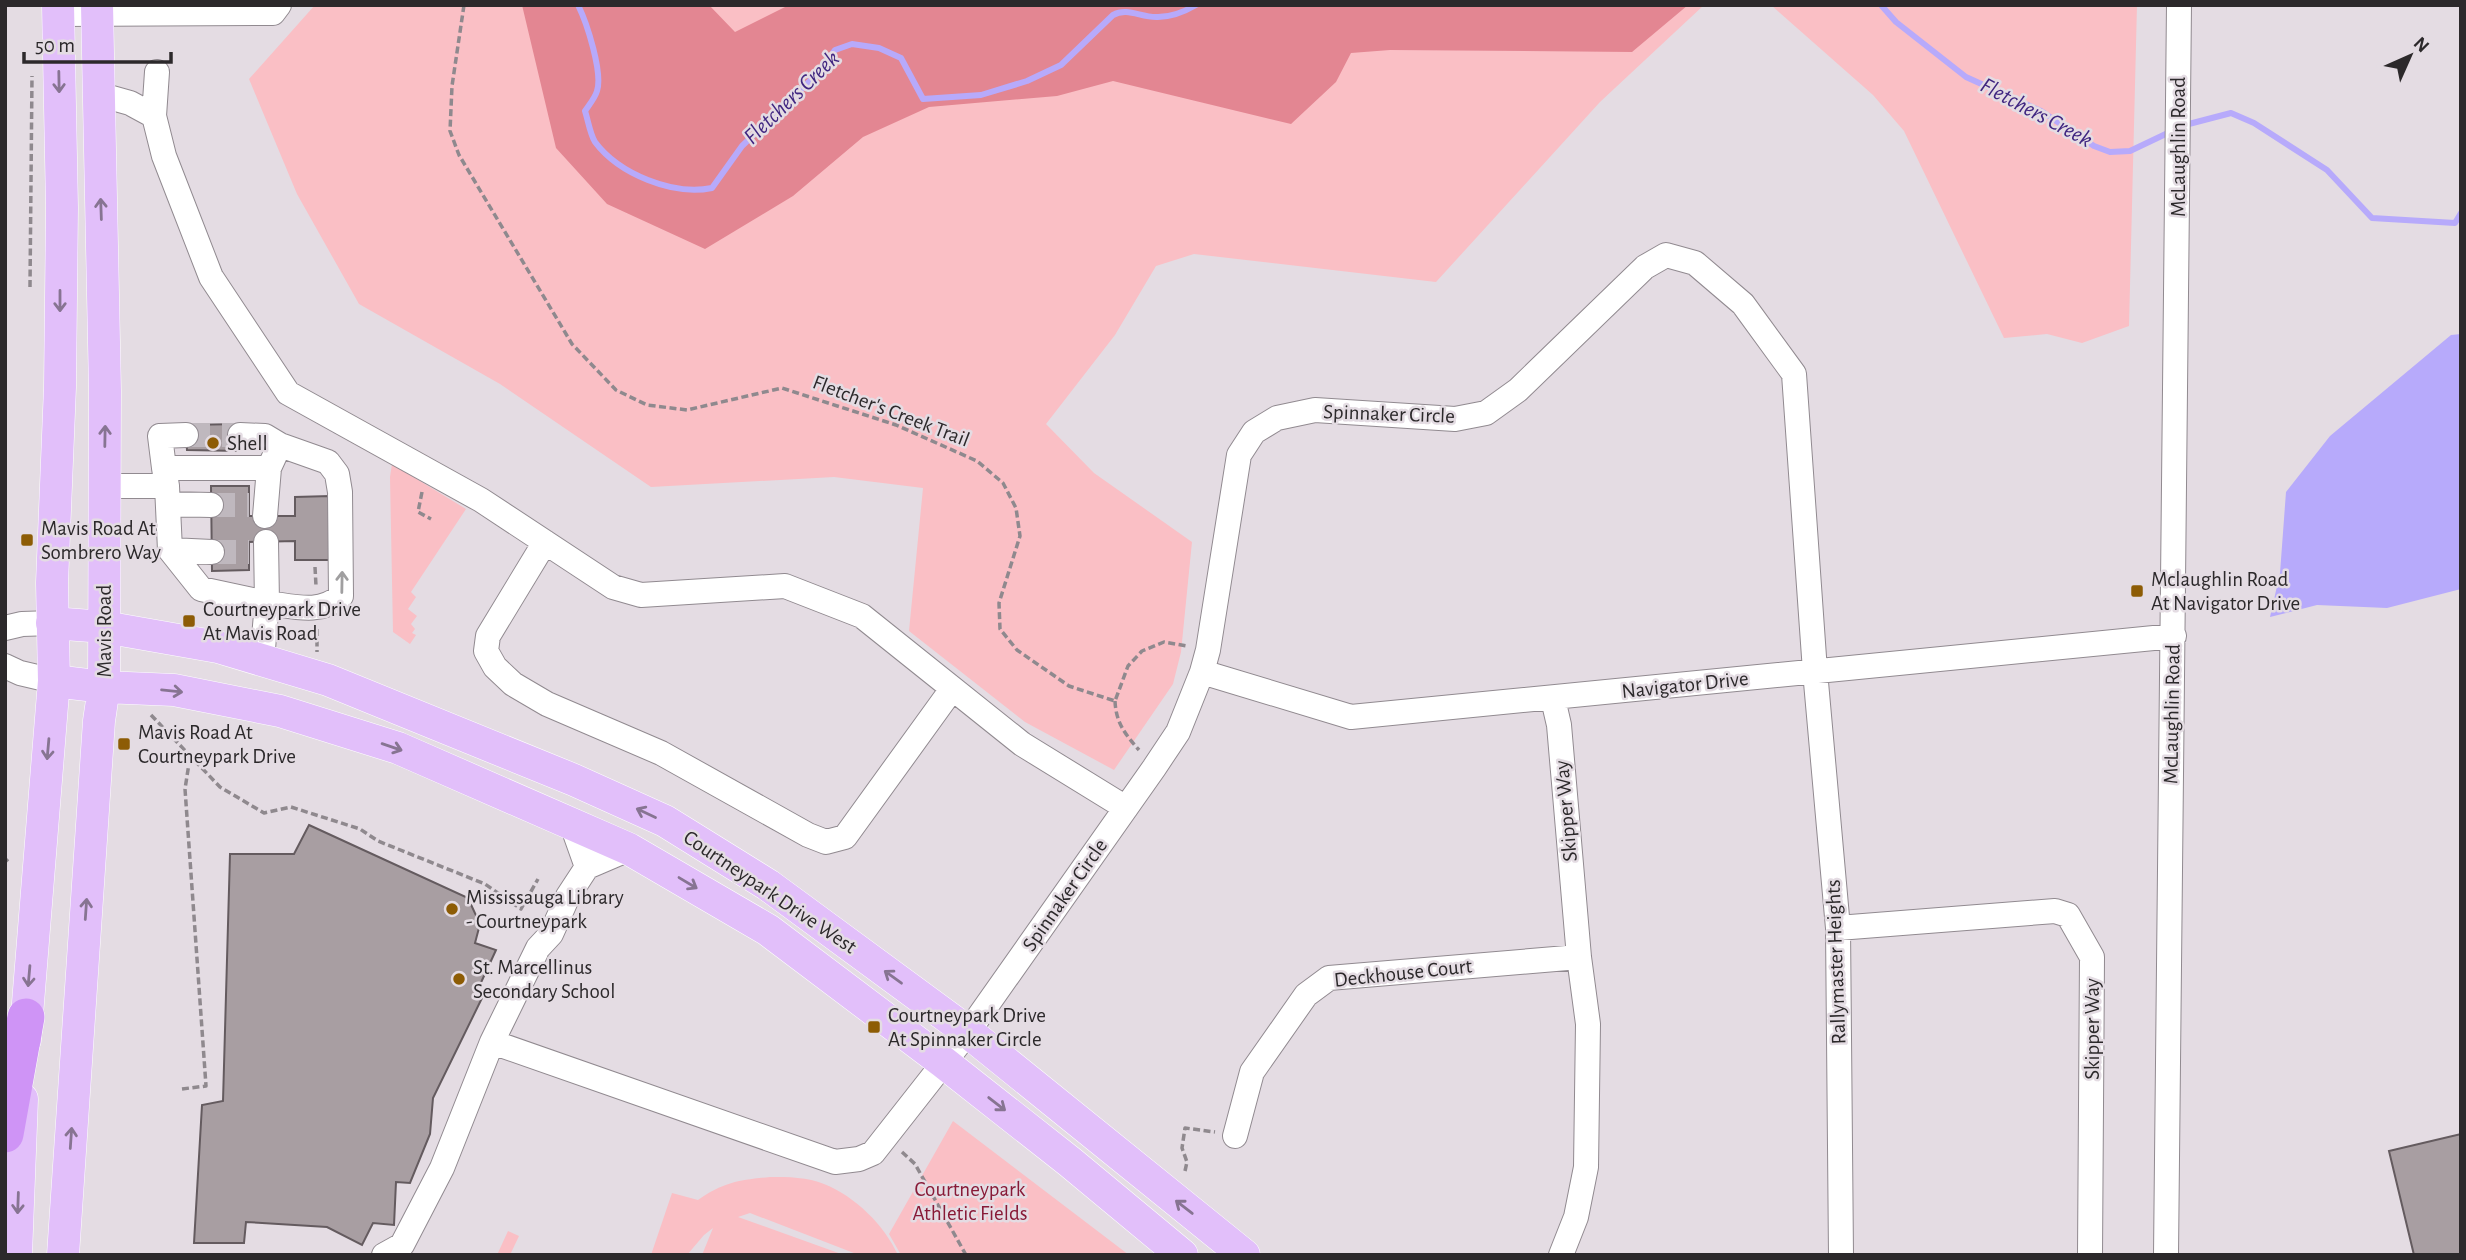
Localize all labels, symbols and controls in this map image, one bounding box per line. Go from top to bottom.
scale bar [24,21,172,65]
north arrow [2375,21,2445,91]
text: N [2410,34,2432,56]
text: 50 m [35,35,75,56]
water label: Fletchers Creek [740,47,845,149]
one-way arrow [52,70,66,93]
water label: Fletchers Creek [1976,74,2096,152]
street label: McLaughlin Road [2168,77,2189,217]
one-way arrow [95,198,108,221]
one-way arrow [53,289,67,312]
street label: Fletcher's Creek Trail [810,371,972,451]
street label: Spinnaker Circle [1323,401,1455,427]
one-way arrow [98,425,111,448]
place label: Shell [227,433,268,454]
marker: Shell [205,435,221,451]
place label: Mavis Road At Sombrero Way [41,518,161,563]
marker: Mavis Road At Sombrero Way [19,532,35,548]
place label: Mclaughlin Road At Navigator Drive [2151,569,2300,614]
one-way arrow [335,571,349,594]
marker: Mclaughlin Road At Navigator Drive [2129,583,2145,599]
street label: Mavis Road [94,585,115,677]
place label: Courtneypark Drive At Mavis Road [203,599,361,644]
marker: Courtneypark Drive At Mavis Road [181,613,197,629]
street label: McLaughlin Road [2160,644,2184,784]
street label: Navigator Drive [1621,668,1749,702]
one-way arrow [160,685,183,698]
place label: Mavis Road At Courtneypark Drive [138,722,296,767]
marker: Mavis Road At Courtneypark Drive [116,736,132,752]
one-way arrow [41,737,54,760]
one-way arrow [381,741,403,754]
street label: Skipper Way [1551,759,1581,863]
one-way arrow [636,806,657,819]
street label: Courtneypark Drive West [680,826,860,958]
street label: Spinnaker Circle [1019,835,1111,955]
one-way arrow [678,877,698,891]
street label: Rallymaster Heights [1823,879,1849,1045]
place label: Mississauga Library - Courtneypark [466,887,624,932]
one-way arrow [80,897,93,920]
marker: Mississauga Library - Courtneypark [444,901,460,917]
street label: Deckhouse Court [1333,955,1473,991]
place label: St. Marcellinus Secondary School [473,957,615,1002]
one-way arrow [22,964,35,987]
one-way arrow [884,970,903,985]
marker: St. Marcellinus Secondary School [451,971,467,987]
street label: Skipper Way [2082,978,2103,1080]
place label: Courtneypark Drive At Spinnaker Circle [888,1005,1046,1050]
marker: Courtneypark Drive At Spinnaker Circle [866,1019,882,1035]
one-way arrow [987,1097,1006,1112]
one-way arrow [65,1127,78,1150]
park label: Courtneypark Athletic Fields [912,1179,1028,1224]
one-way arrow [12,1191,25,1214]
one-way arrow [1175,1200,1193,1215]

